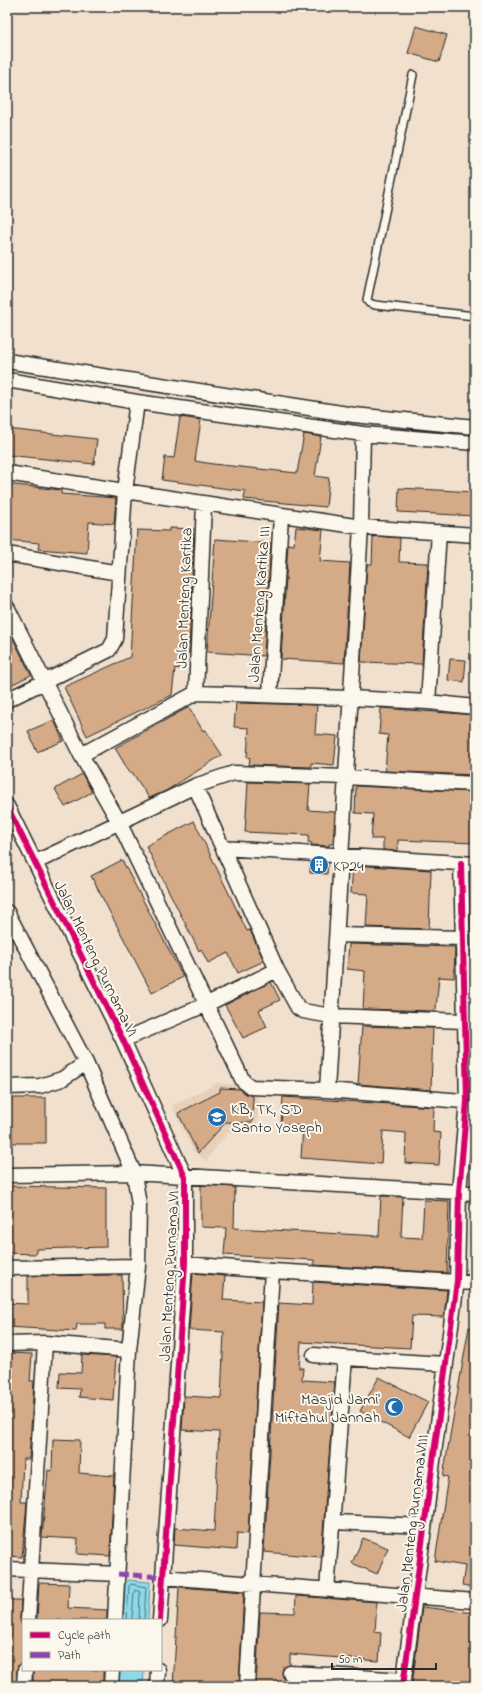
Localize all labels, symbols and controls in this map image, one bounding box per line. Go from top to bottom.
street label: Jalan Menteng Kartika III [243,525,277,683]
street label: Jalan Menteng Kartika [171,527,199,669]
building icon: KP24 [308,854,330,876]
place label: KP24 [333,855,364,879]
street label: Jalan Menteng Purnama VI [47,877,144,1041]
place label: KB, TK, SD Santo Yoseph [231,1098,322,1140]
school or university icon: KB, TK, SD Santo Yoseph [206,1106,228,1128]
street label: Jalan Menteng Purnama VI [154,1190,186,1362]
place label: Masjid Jami' Miftahul Jannah [275,1388,380,1430]
mosque icon: Masjid Jami' Miftahul Jannah [383,1396,405,1418]
street label: Jalan Menteng Purnama VIII [390,1433,436,1613]
legend [22,1619,162,1671]
text: Cycle path [58,1627,110,1646]
scale bar [332,1645,436,1671]
text: Path [58,1647,81,1665]
text: 50 m [338,1651,362,1669]

